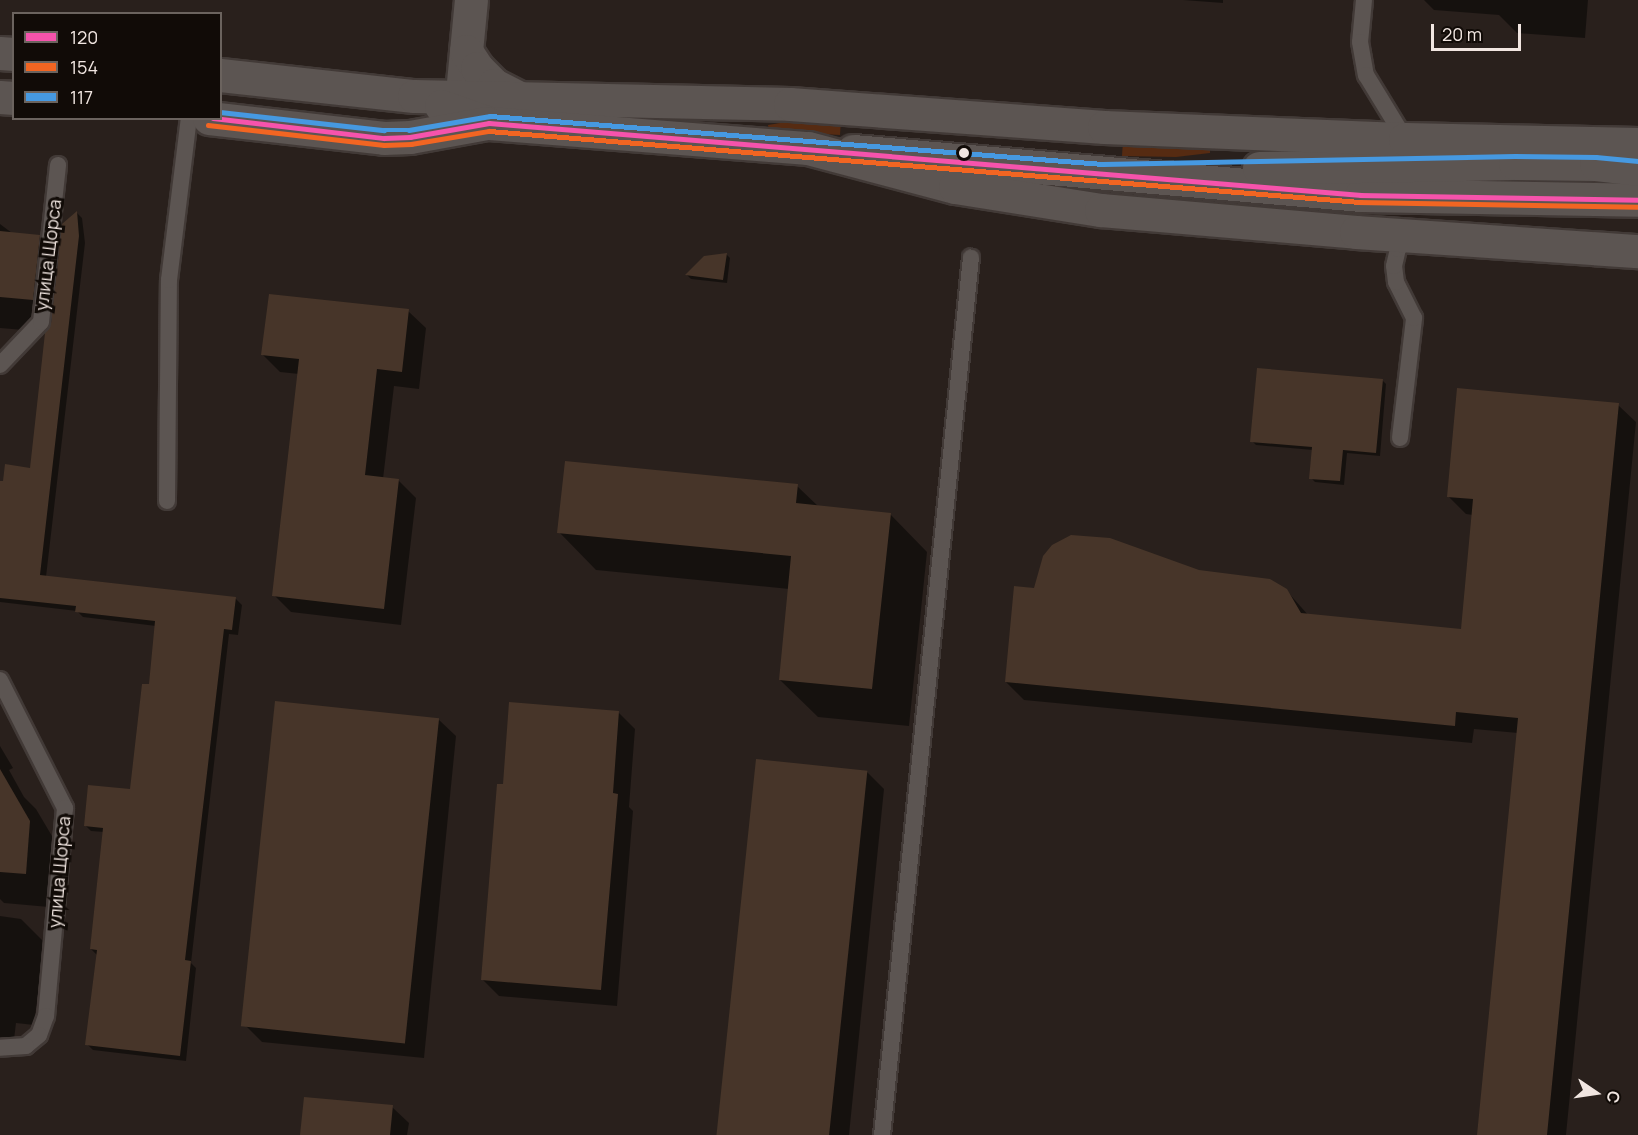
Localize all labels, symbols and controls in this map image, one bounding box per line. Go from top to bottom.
legend [12,12,222,120]
scale bar [1434,12,1524,50]
text: 20 m [1442,22,1482,46]
text: 120 [70,25,98,49]
text: 154 [70,55,98,79]
text: 117 [70,85,93,109]
unlabelled marker [958,147,970,159]
street label: улица Щорса [30,198,66,312]
street label: улица Щорса [43,815,75,929]
north arrow [1566,1063,1626,1123]
text: С [1601,1089,1626,1105]

